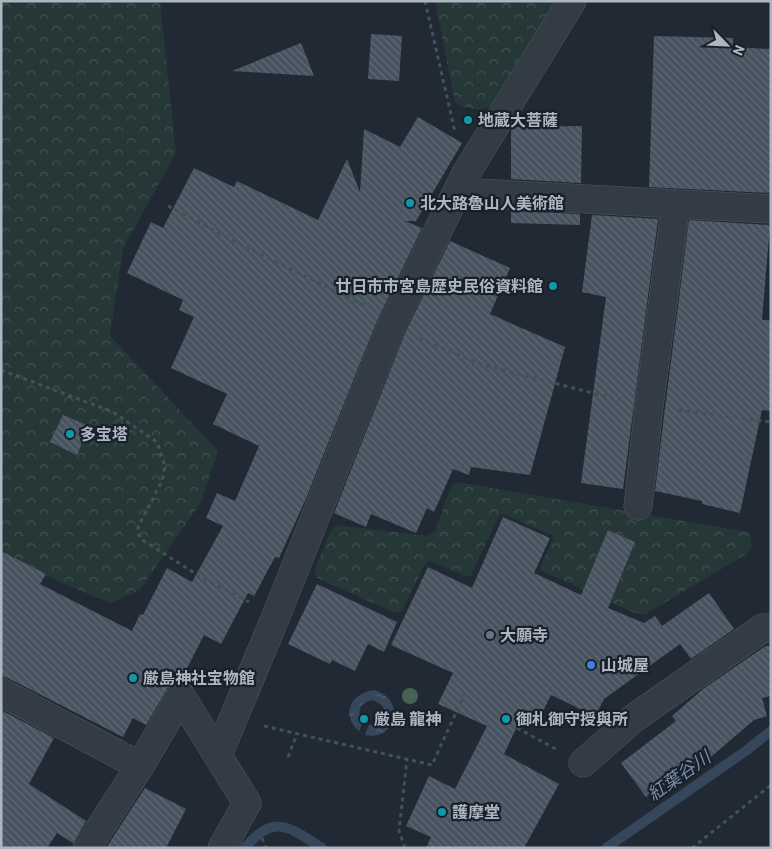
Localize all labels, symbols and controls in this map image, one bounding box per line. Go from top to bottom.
north arrow [702,20,752,70]
text: N [730,43,749,58]
place label: 地蔵大菩薩 [478,110,558,129]
marker: 地蔵大菩薩 [462,114,474,126]
place label: 北大路魯山人美術館 [420,193,564,212]
marker: 北大路魯山人美術館 [404,197,416,209]
place label: 廿日市市宮島歴史民俗資料館 [335,276,543,295]
marker: 廿日市市宮島歴史民俗資料館 [547,280,559,292]
place label: 多宝塔 [80,424,128,443]
marker: 多宝塔 [64,428,76,440]
place label: 大願寺 [500,625,548,644]
marker: 大願寺 [484,629,496,641]
place label: 山城屋 [601,655,649,674]
marker: 山城屋 [585,659,597,671]
place label: 厳島神社宝物館 [143,668,255,687]
marker: 厳島神社宝物館 [127,672,139,684]
place label: 厳島 龍神 [374,709,441,728]
place label: 御札御守授與所 [516,709,628,728]
marker: 厳島 龍神 [358,713,370,725]
marker: 御札御守授與所 [500,713,512,725]
water label: 紅葉谷川 [643,744,716,805]
place label: 護摩堂 [452,802,500,821]
marker: 護摩堂 [436,806,448,818]

